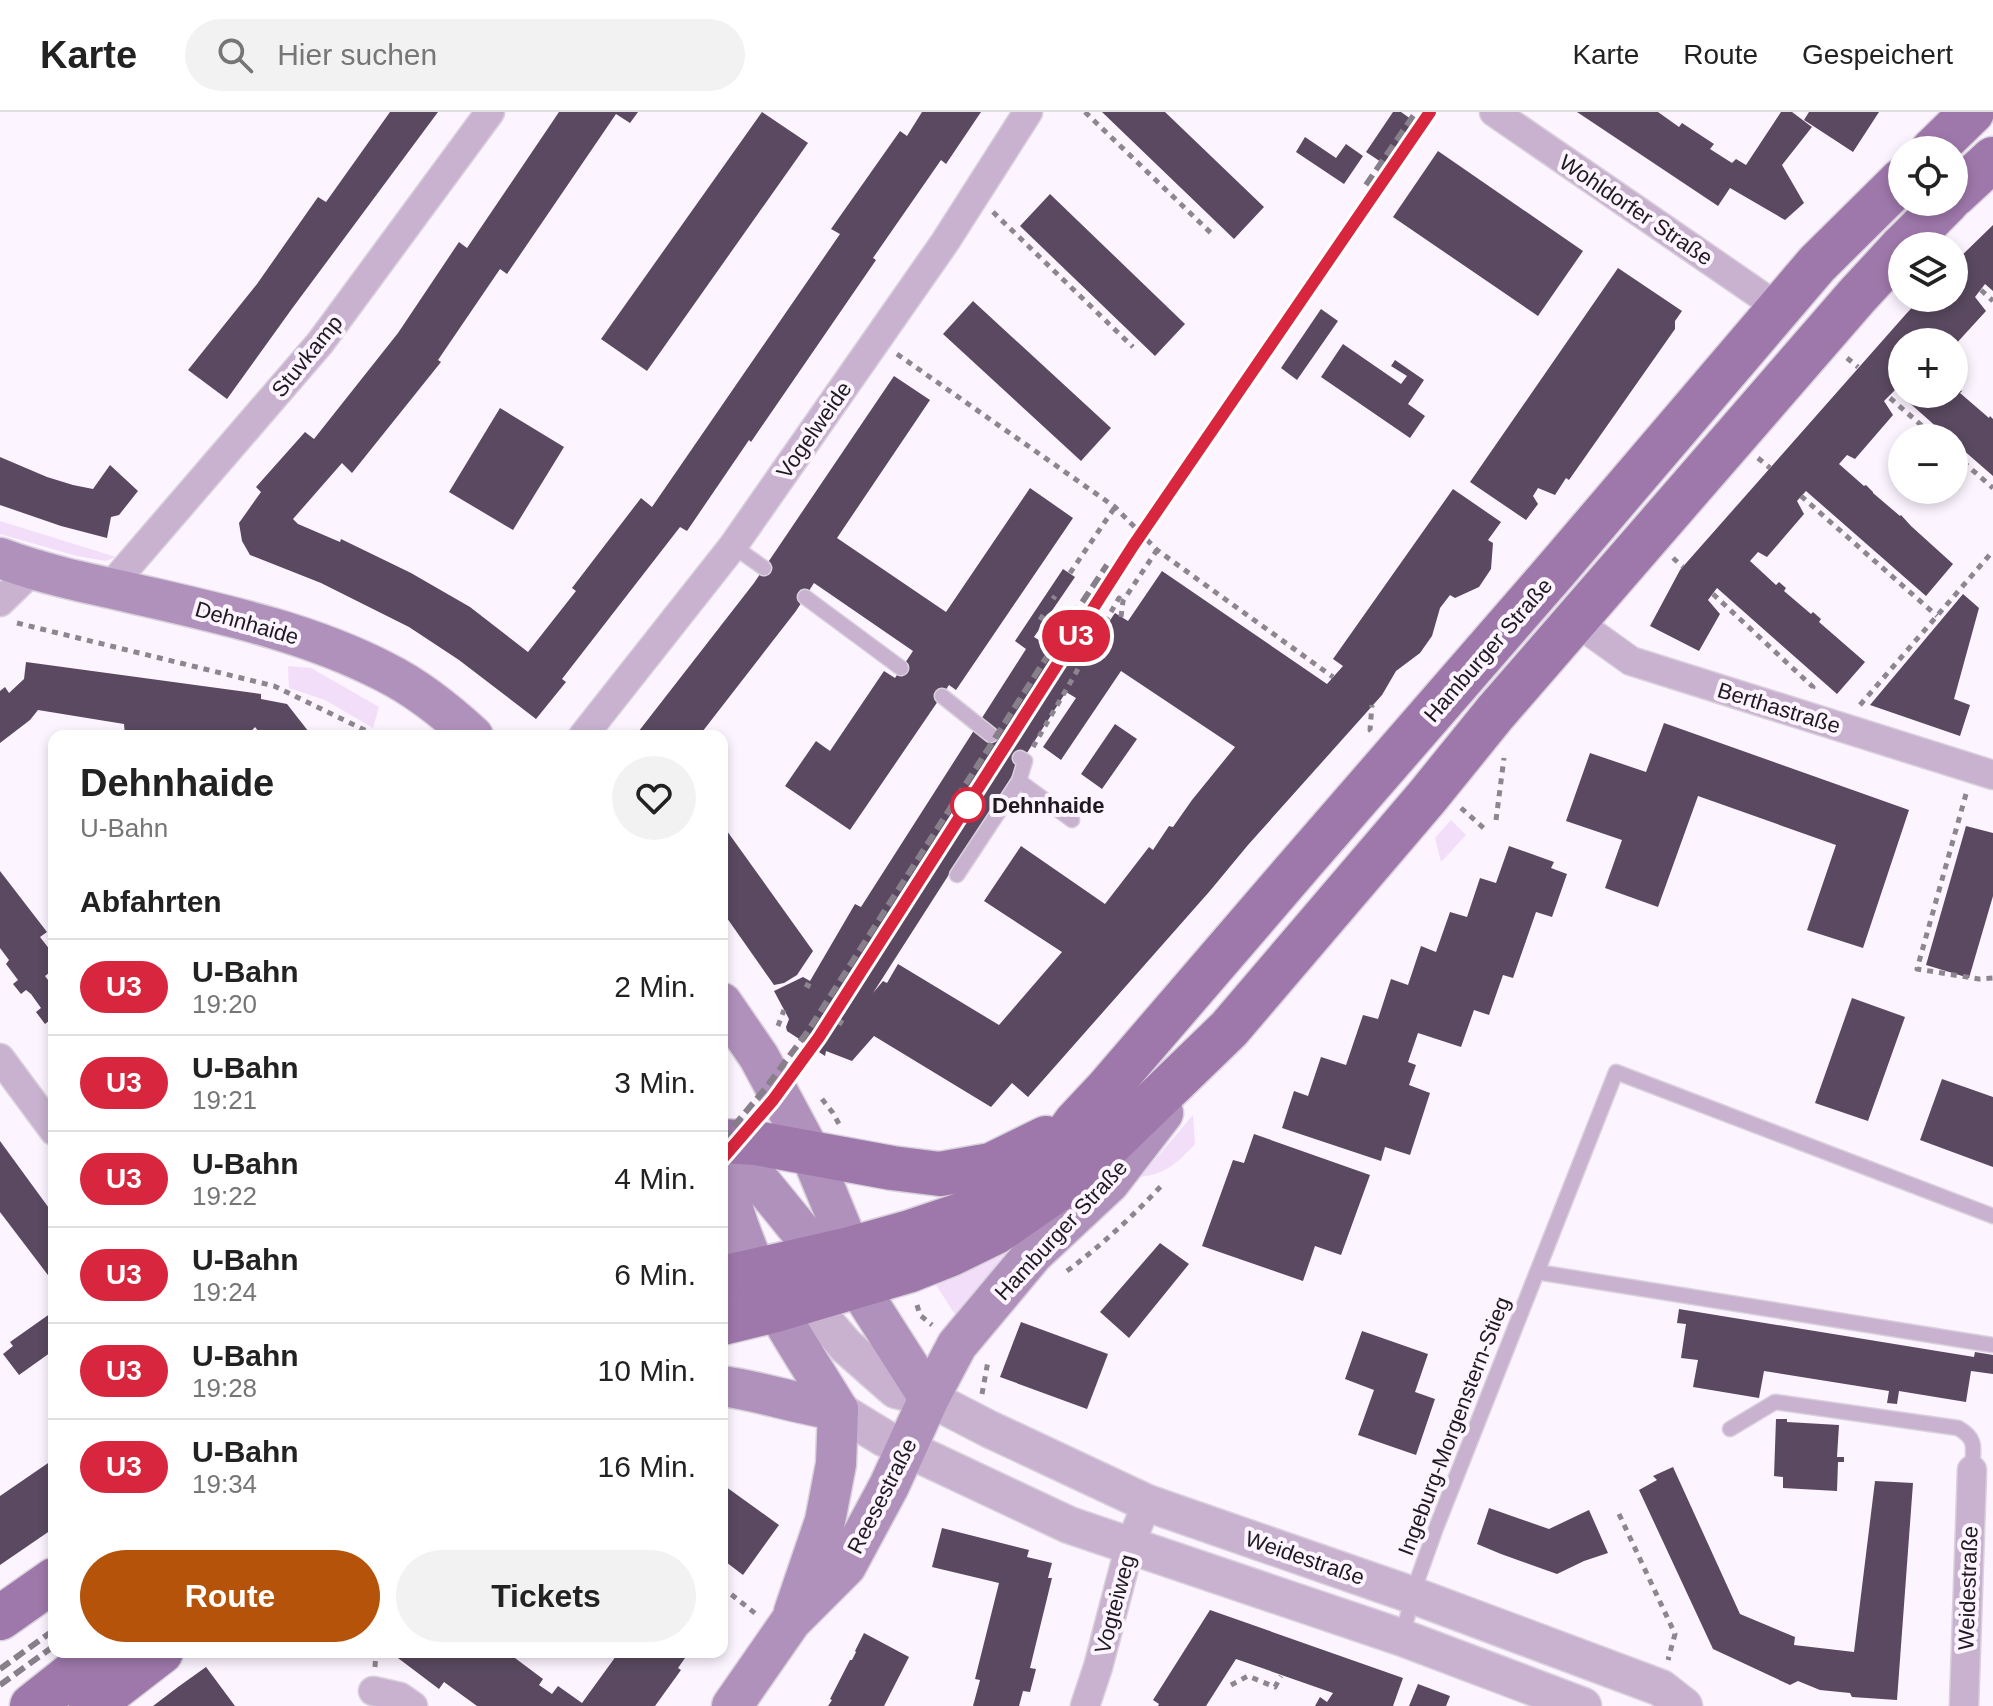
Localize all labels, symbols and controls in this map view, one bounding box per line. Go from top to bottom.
search box [185,19,745,91]
icon: search [213,33,257,77]
text: Karte [40,34,137,76]
text: Hier suchen [277,38,437,71]
text: Karte [1572,39,1639,70]
text: Route [1683,39,1758,70]
text: Gespeichert [1802,39,1953,70]
map controls [1888,136,1968,504]
button: locate [1888,136,1968,216]
street label: Wohldorfer Straße [1555,149,1717,271]
button: layers [1888,232,1968,312]
street label: Stuvkamp [267,310,347,402]
button: + [1888,328,1968,408]
street label: Vogelweide [771,377,857,483]
button: − [1888,424,1968,504]
street label: Hamburger Straße [1419,573,1557,727]
street label: Dehnhaide [192,596,302,650]
line badge: U3 [1040,610,1112,662]
text: U3 [1058,620,1094,651]
street label: Berthastraße [1715,677,1843,739]
button: heart [612,756,696,840]
text: Dehnhaide [80,762,274,804]
marker: Dehnhaide [951,788,985,822]
place label: Dehnhaide [992,793,1104,818]
text: U-Bahn [80,813,168,843]
text: Abfahrten [80,885,222,918]
text: U-Bahn [192,955,299,988]
text: 2 Min. [614,970,696,1003]
text: U3 [106,971,142,1002]
text: 19:20 [192,989,257,1019]
text: U-Bahn [192,1051,299,1084]
text: 3 Min. [614,1066,696,1099]
text: U3 [106,1067,142,1098]
text: 19:21 [192,1085,257,1115]
text: U-Bahn [192,1147,299,1180]
street label: Hamburger Straße [990,1155,1132,1305]
text: 4 Min. [614,1162,696,1195]
text: U3 [106,1163,142,1194]
text: 19:22 [192,1181,257,1211]
text: U-Bahn [192,1243,299,1276]
text: 6 Min. [614,1258,696,1291]
text: U3 [106,1259,142,1290]
text: 19:24 [192,1277,257,1307]
street label: Ingeburg-Morgenstern-Stieg [1393,1293,1515,1559]
text: U-Bahn [192,1339,299,1372]
text: 10 Min. [598,1354,696,1387]
text: U3 [106,1355,142,1386]
text: 19:28 [192,1373,257,1403]
street label: Reesestraße [842,1434,922,1558]
text: U-Bahn [192,1435,299,1468]
text: 16 Min. [598,1450,696,1483]
text: U3 [106,1451,142,1482]
text: 19:34 [192,1469,257,1499]
street label: Weidestraße [1953,1525,1983,1651]
street label: Weidestraße [1242,1526,1368,1590]
button: Route [80,1550,380,1642]
button: Tickets [396,1550,696,1642]
street label: Vogteiweg [1090,1552,1140,1656]

